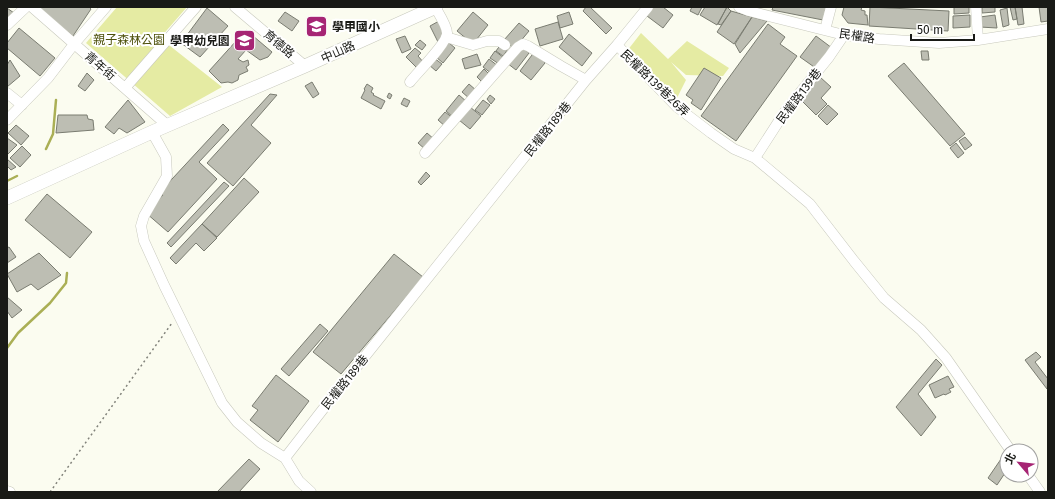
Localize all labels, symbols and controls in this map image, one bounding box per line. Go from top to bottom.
school or university icon: 學甲國小 [303,14,329,40]
scale bar [911,16,974,42]
place label: 學甲國小 [332,20,380,34]
text: 50 m [917,23,943,37]
street label: 民權路 [838,26,876,46]
street label: 育德路 [261,27,297,61]
school or university icon: 學甲幼兒園 [232,28,258,54]
park label: 親子森林公園 [93,33,165,47]
place label: 學甲幼兒園 [170,34,230,48]
street label: 中山路 [319,38,357,66]
street label: 民權路139巷26弄 [618,47,692,119]
street label: 青年街 [82,49,118,83]
street label: 民權路139巷 [774,66,824,126]
street label: 民權路189巷 [522,99,574,159]
street label: 民權路189巷 [319,352,371,412]
north arrow [999,443,1039,483]
text: 北 [1002,451,1019,466]

